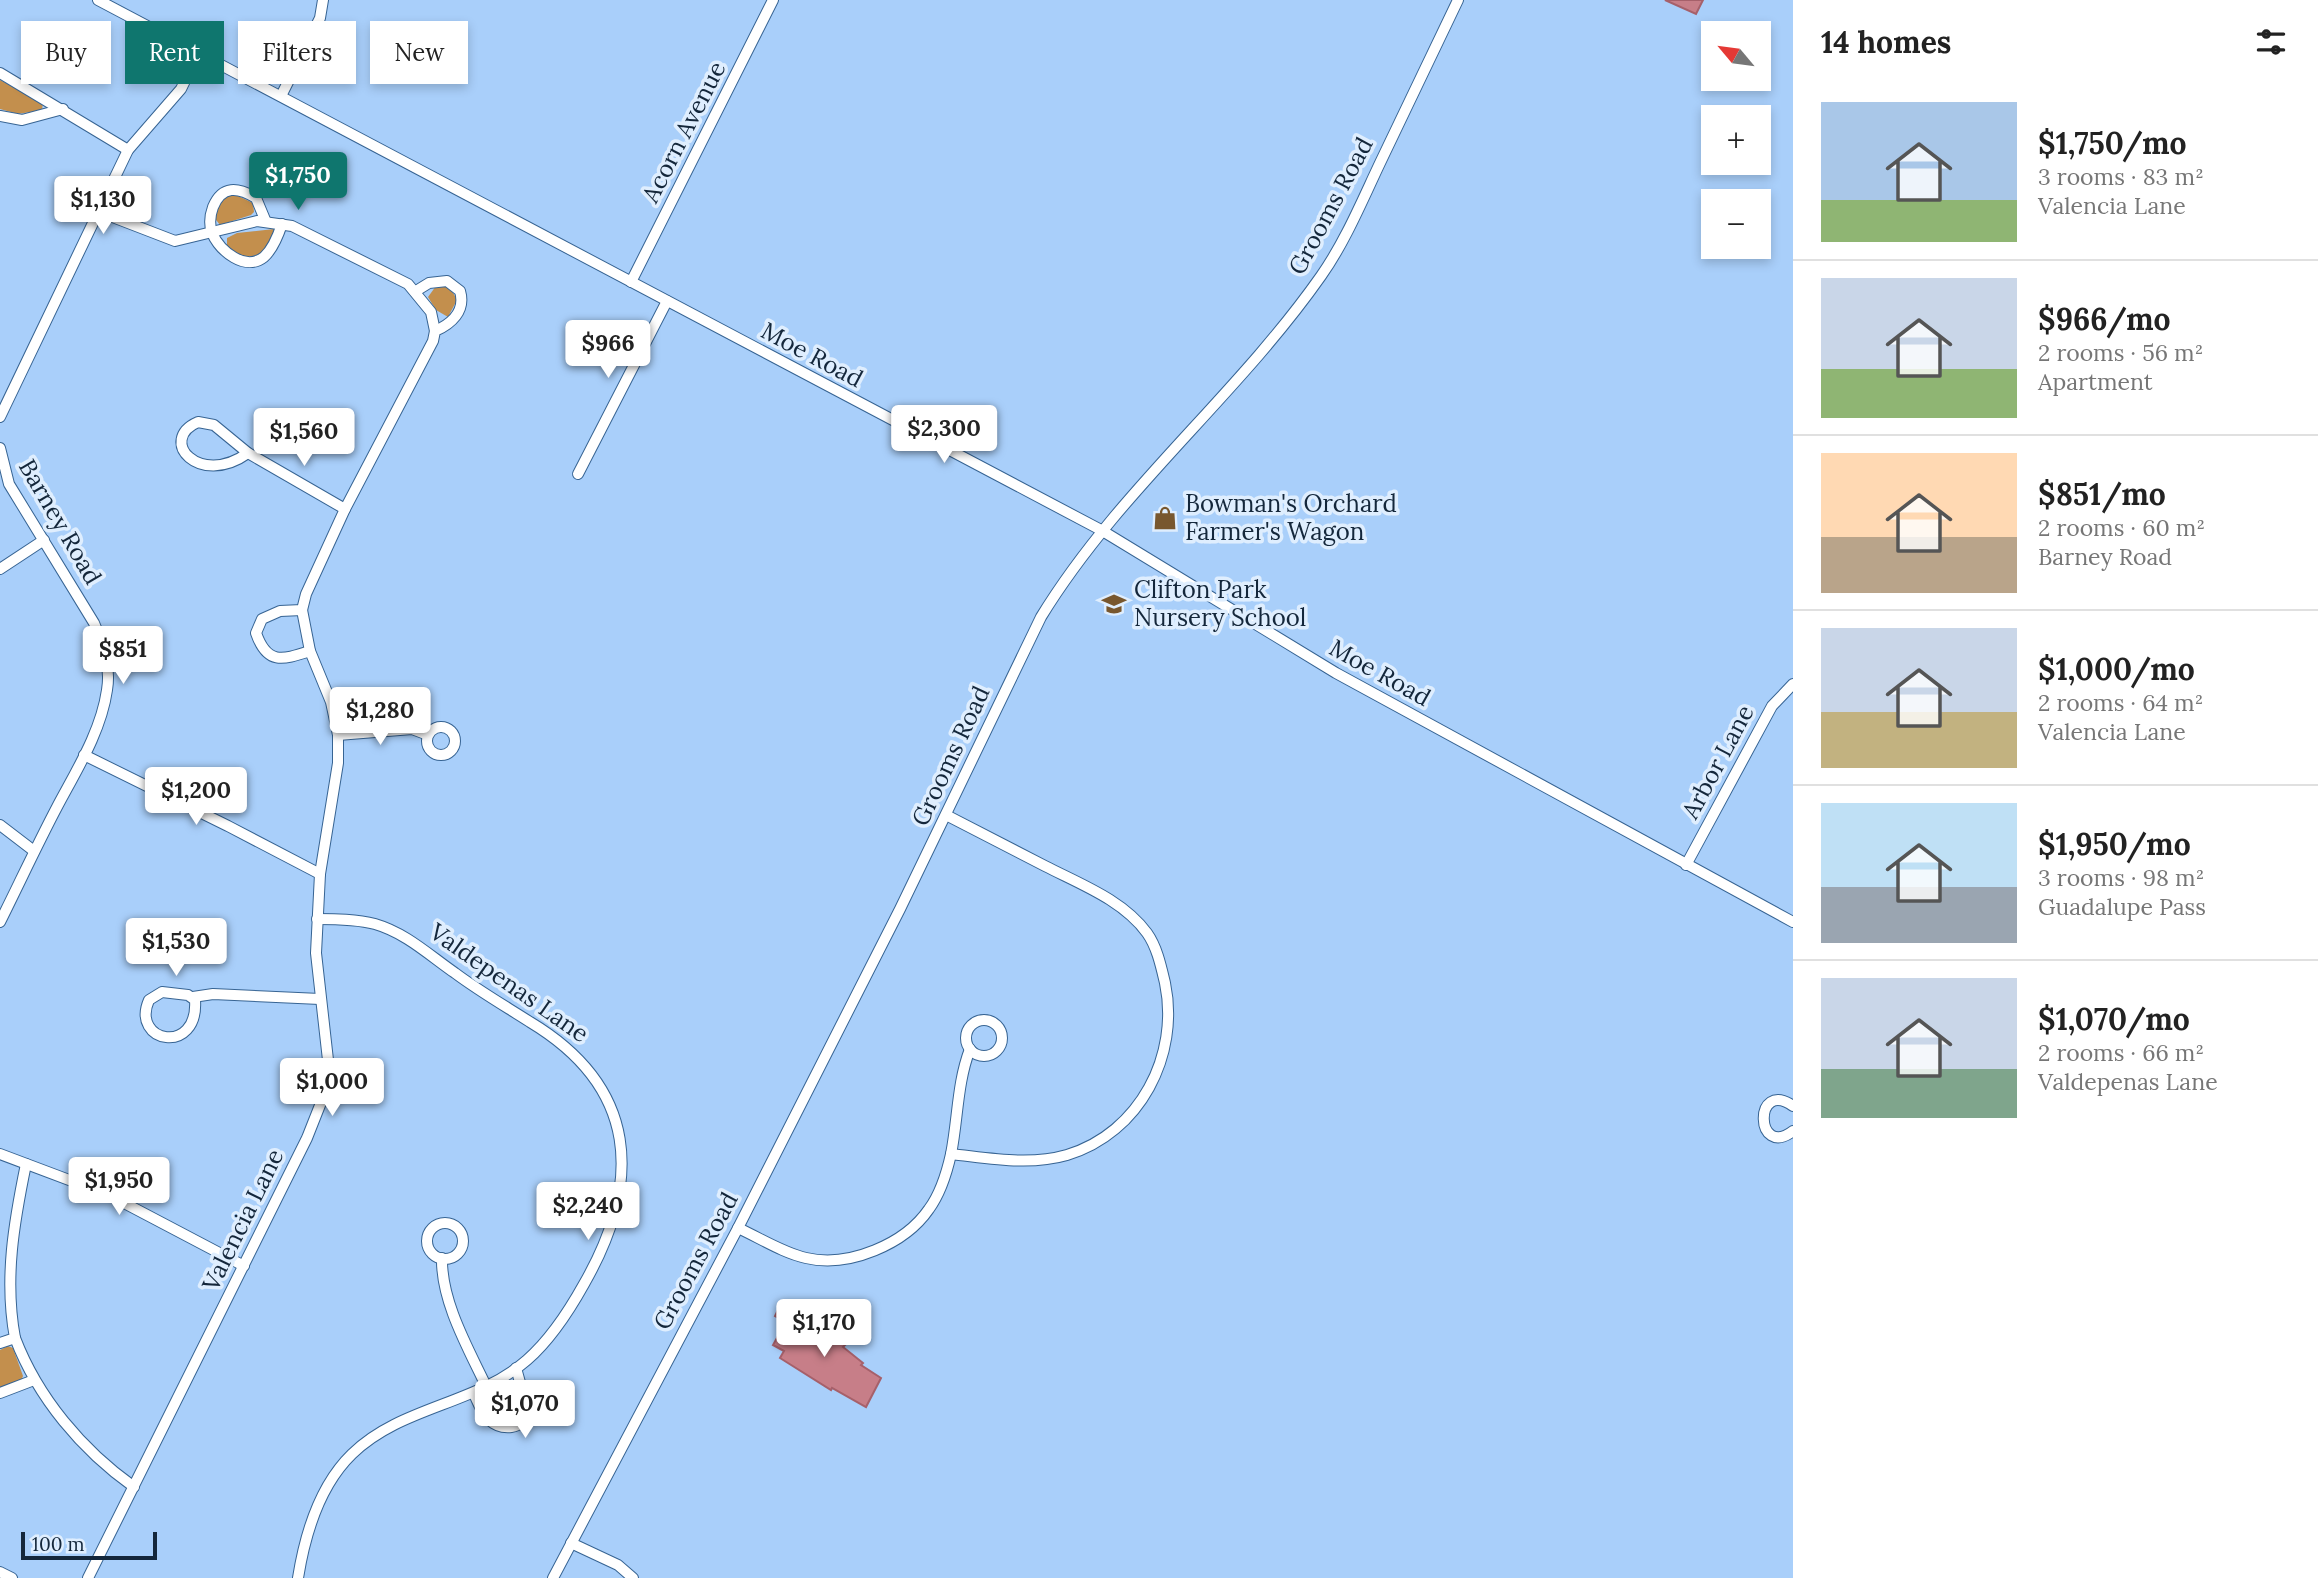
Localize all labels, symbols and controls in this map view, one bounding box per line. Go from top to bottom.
chip: Buy [21,21,111,84]
chip: Rent [125,21,224,84]
chip: Filters [238,21,356,84]
chip: New [370,21,468,84]
north arrow [1701,21,1771,91]
map controls [1701,21,1771,259]
text: 14 homes [1821,23,1951,61]
icon: filters [2252,23,2290,61]
street label: Acorn Avenue [634,56,732,209]
button: + [1701,105,1771,175]
text: $1,750/mo [2038,124,2187,162]
icon: home [1877,130,1961,214]
street label: Grooms Road [1281,132,1380,280]
pin: $1,750 [241,152,355,212]
text: $1,750 [265,160,331,189]
text: 3 rooms · 83 m² [2038,162,2204,191]
pin: $1,130 [46,176,160,236]
text: $1,130 [70,184,136,213]
button: − [1701,189,1771,259]
text: Valencia Lane [2038,191,2186,220]
text: $966/mo [2038,300,2171,338]
icon: home [1877,306,1961,390]
street label: Moe Road [756,315,868,394]
pin: $966 [567,320,649,380]
text: $966 [581,328,635,357]
text: 2 rooms · 56 m² [2038,338,2203,367]
text: Apartment [2038,367,2153,396]
pin: $2,300 [887,406,1001,465]
pin: $1,560 [247,408,361,468]
text: $2,300 [907,413,981,442]
text: $1,560 [270,416,338,445]
street label: Barney Road [12,453,109,590]
text: $851/mo [2038,475,2166,513]
icon: home [1877,481,1961,565]
place label: Bowman's Orchard Farmer's Wagon [1185,488,1397,547]
shop icon: Bowman's Orchard Farmer's Wagon [1151,504,1179,532]
text: 2 rooms · 60 m² [2038,513,2205,542]
text: Barney Road [2038,542,2172,571]
place label: Clifton Park Nursery School [1134,574,1306,633]
school or university icon: Clifton Park Nursery School [1100,590,1128,618]
pin: $851 [82,626,164,686]
street label: Moe Road [1324,632,1436,713]
text: $851 [99,634,147,663]
text: $1,000/mo [2038,650,2195,688]
icon: home [1877,656,1961,740]
street label: Grooms Road [905,681,997,831]
pin: $1,280 [323,688,437,747]
text: 2 rooms · 64 m² [2038,688,2203,717]
text: $1,280 [346,695,414,724]
street label: Arbor Lane [1674,700,1760,825]
text: Valencia Lane [2038,717,2186,746]
pin: $1,200 [139,768,253,827]
text: $1,200 [161,775,231,804]
text: $1,950/mo [2038,825,2191,863]
icon: home [1877,831,1961,915]
text: 3 rooms · 98 m² [2038,863,2204,892]
text: Guadalupe Pass [2038,892,2206,921]
street label: Valdepenas Lane [423,916,595,1049]
pin: $1,530 [119,918,233,978]
text: $1,530 [142,926,210,955]
text: $1,070/mo [2038,1000,2190,1038]
icon: home [1877,1006,1961,1090]
text: 2 rooms · 66 m² [2038,1038,2204,1067]
pin: $1,000 [275,1058,389,1118]
text: $1,000 [296,1066,368,1095]
text: Valdepenas Lane [2038,1067,2218,1096]
street label: Valencia Lane [194,1144,290,1297]
pin: $1,950 [62,1158,176,1217]
text: $1,950 [85,1165,153,1194]
pin: $2,240 [531,1182,645,1242]
street label: Grooms Road [646,1187,745,1335]
text: $2,240 [552,1190,624,1219]
pin: $1,170 [767,1300,881,1359]
text: $1,170 [792,1307,856,1336]
pin: $1,070 [468,1380,582,1440]
text: $1,070 [491,1388,559,1417]
scale bar [21,1529,158,1561]
text: 100 m [32,1532,85,1556]

